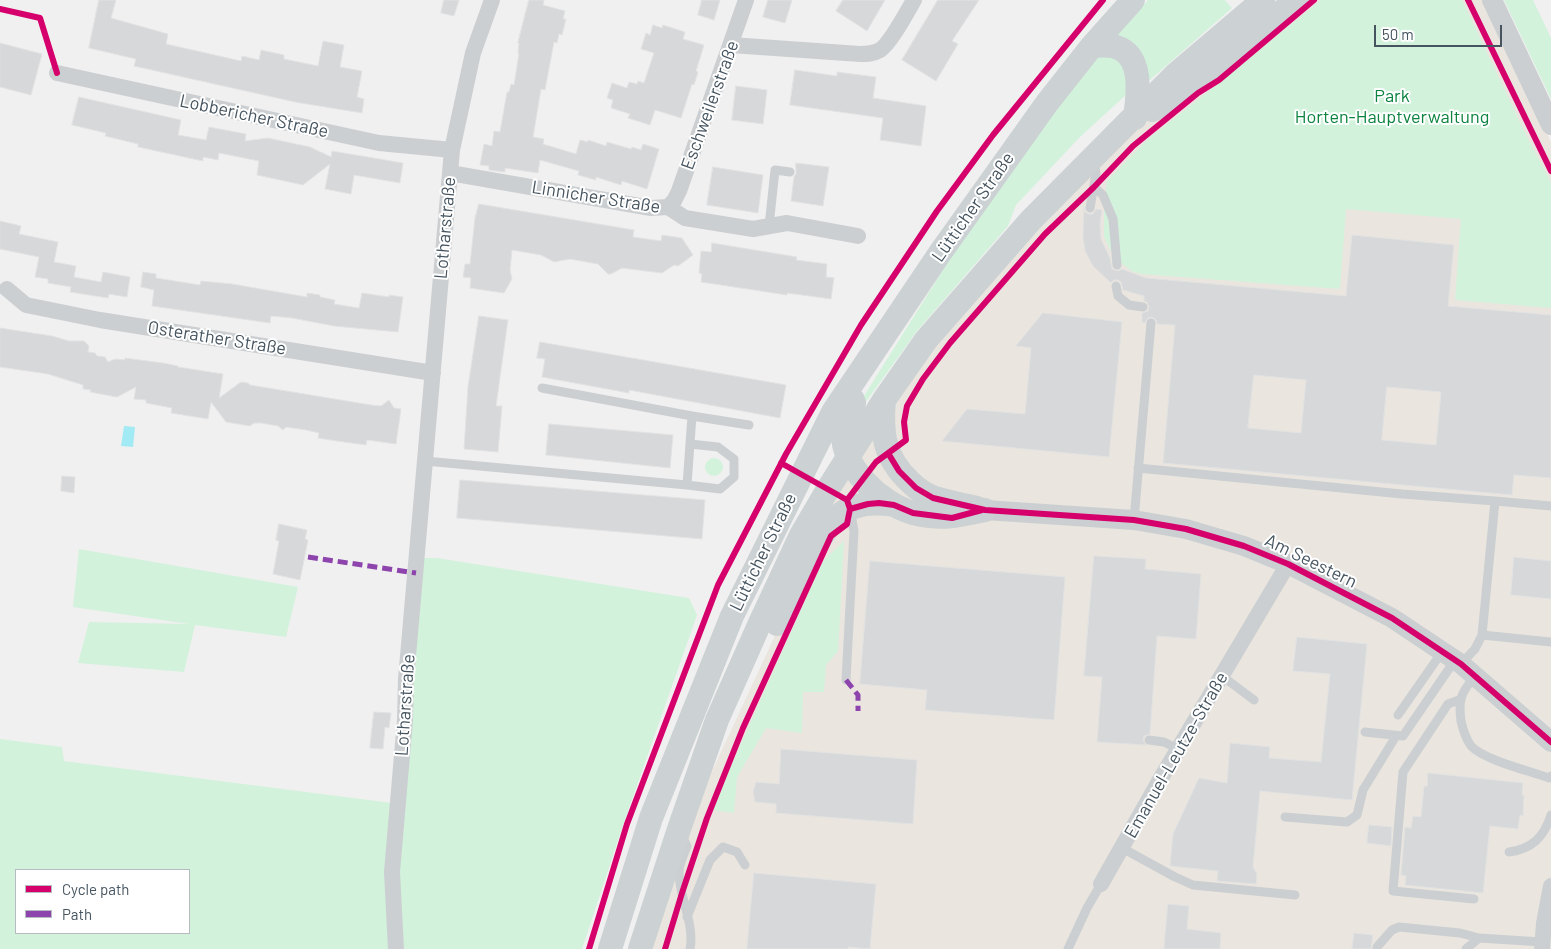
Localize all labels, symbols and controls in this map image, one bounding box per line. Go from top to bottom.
scale bar [1376,15,1504,47]
text: 50 m [1382,25,1414,43]
street label: Eschweilerstraße [677,37,743,173]
park label: Park Horten-Hauptverwaltung [1295,85,1489,128]
street label: Lobbericher Straße [178,90,330,142]
street label: Lütticher Straße [927,148,1019,266]
street label: Lotharstraße [430,176,460,280]
street label: Linnicher Straße [530,176,662,218]
street label: Osterather Straße [146,316,288,360]
street label: Lütticher Straße [725,489,801,615]
street label: Am Seestern [1261,529,1361,593]
street label: Lotharstraße [391,653,419,757]
street label: Emanuel-Leutze-Straße [1120,668,1232,842]
legend [15,869,190,934]
text: Cycle path [62,880,129,898]
text: Path [62,905,92,923]

